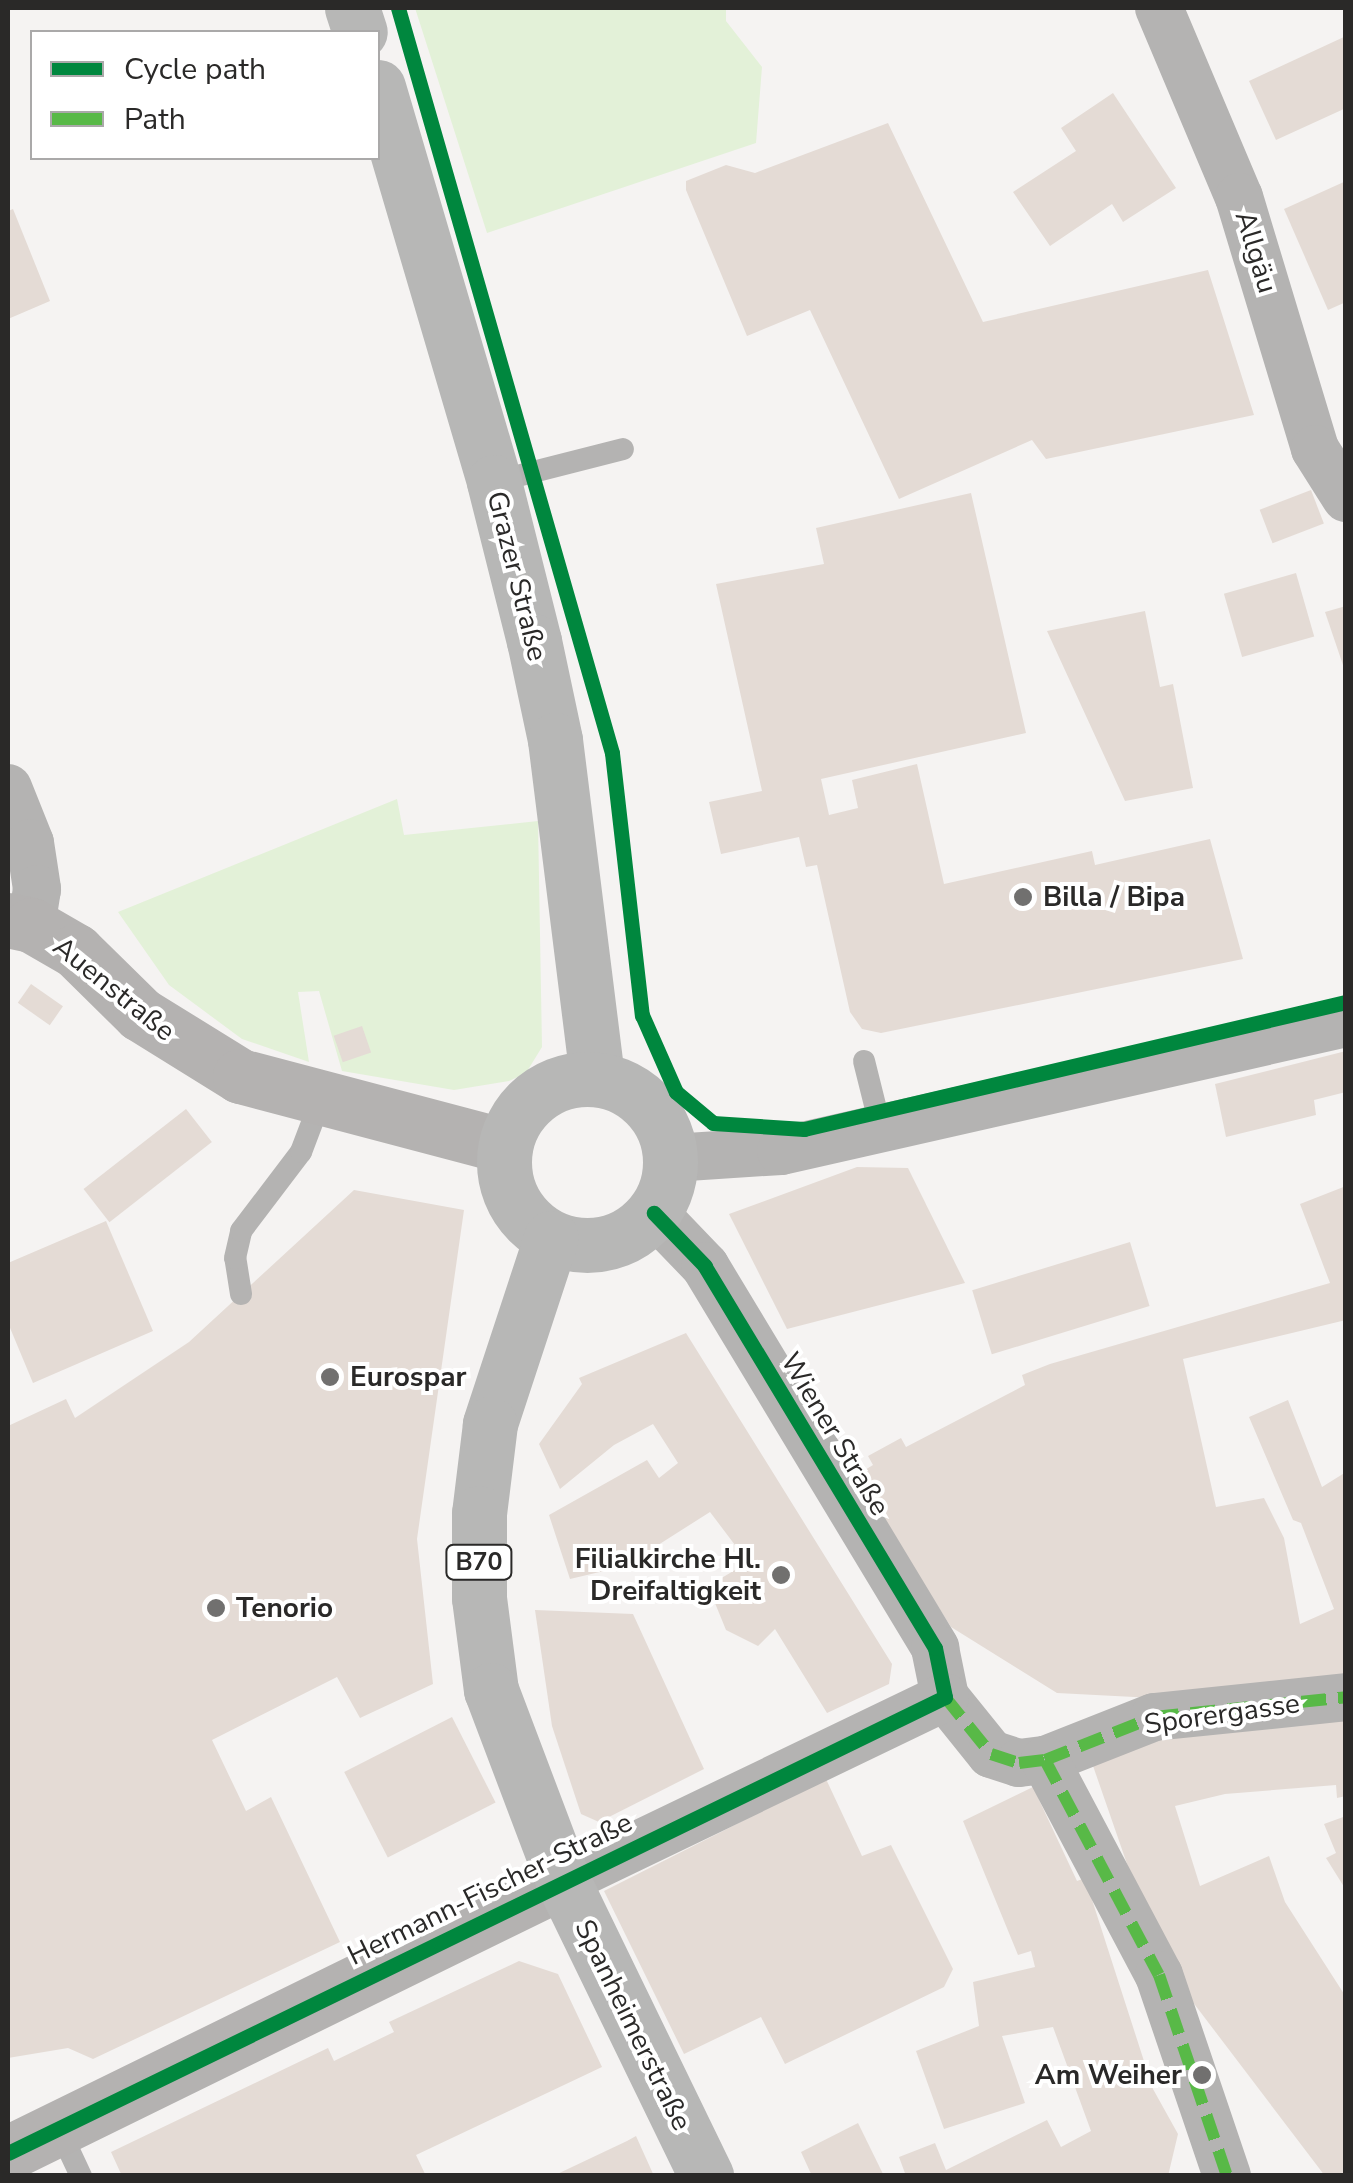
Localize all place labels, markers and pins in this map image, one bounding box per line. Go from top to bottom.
place label: Billa / Bipa [1043,880,1185,914]
marker: Billa / Bipa [1012,886,1034,908]
place label: Eurospar [350,1360,467,1394]
marker: Eurospar [319,1366,341,1388]
place label: Filialkirche Hl. Dreifaltigkeit [575,1542,761,1608]
marker: Filialkirche Hl. Dreifaltigkeit [770,1564,792,1586]
place label: Tenorio [236,1591,333,1625]
marker: Tenorio [205,1597,227,1619]
place label: Am Weiher [1035,2058,1182,2092]
marker: Am Weiher [1191,2064,1213,2086]

